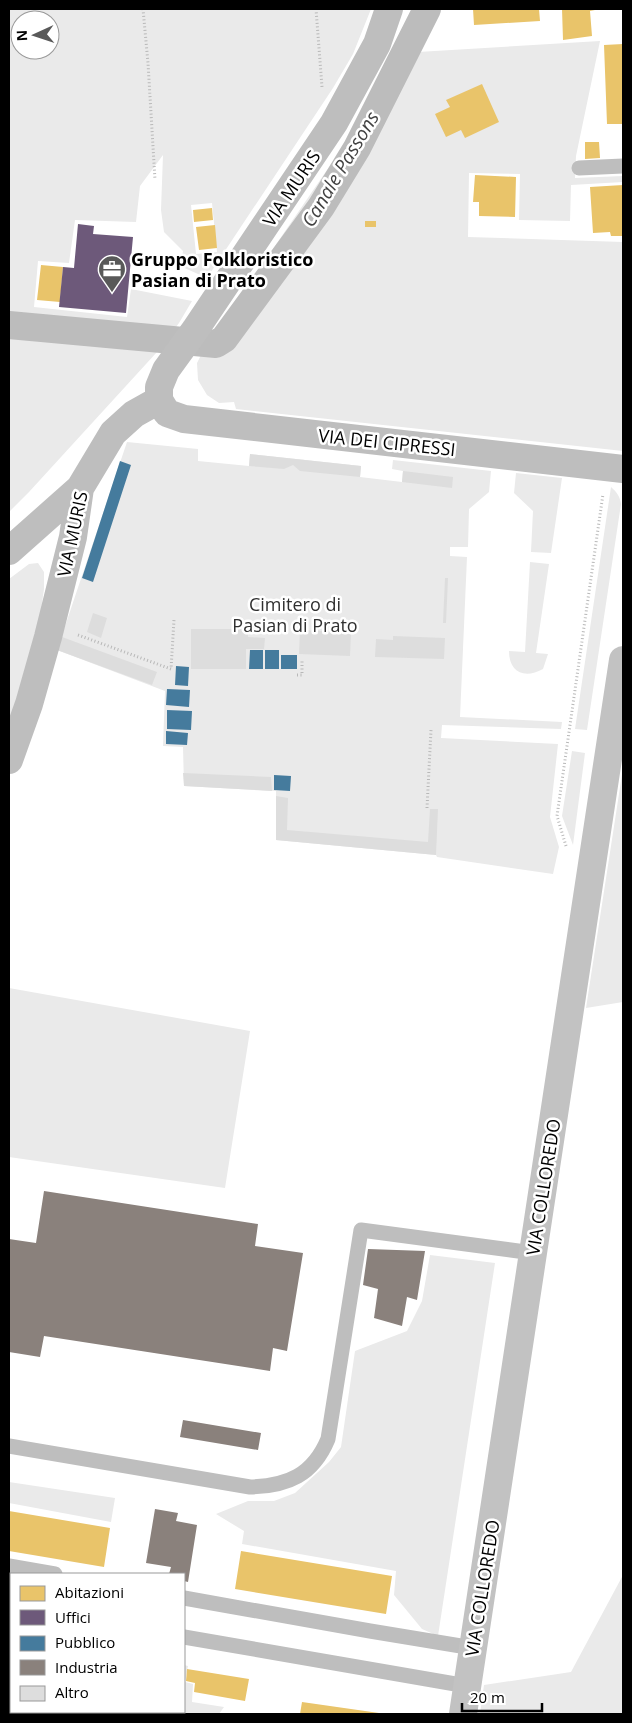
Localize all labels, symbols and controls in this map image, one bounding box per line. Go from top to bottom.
north arrow [10,10,60,60]
text: N [12,30,31,42]
water label: Canale Passons [295,106,385,232]
street label: VIA MURIS [257,145,325,231]
place label: Gruppo Folkloristico Pasian di Prato [131,247,313,292]
office icon: Gruppo Folkloristico Pasian di Prato [97,254,127,293]
street label: VIA DEI CIPRESSI [317,423,457,461]
street label: VIA MURIS [51,489,93,579]
park label: Cimitero di Pasian di Prato [232,592,358,637]
street label: VIA COLLOREDO [520,1117,566,1257]
street label: VIA COLLOREDO [459,1518,505,1658]
legend [10,1573,185,1713]
text: Abitazioni [55,1582,124,1602]
text: Uffici [55,1607,91,1627]
text: Pubblico [55,1632,115,1652]
text: Industria [55,1657,118,1677]
scale bar [462,1680,542,1712]
text: Altro [55,1682,89,1702]
text: 20 m [470,1687,505,1707]

